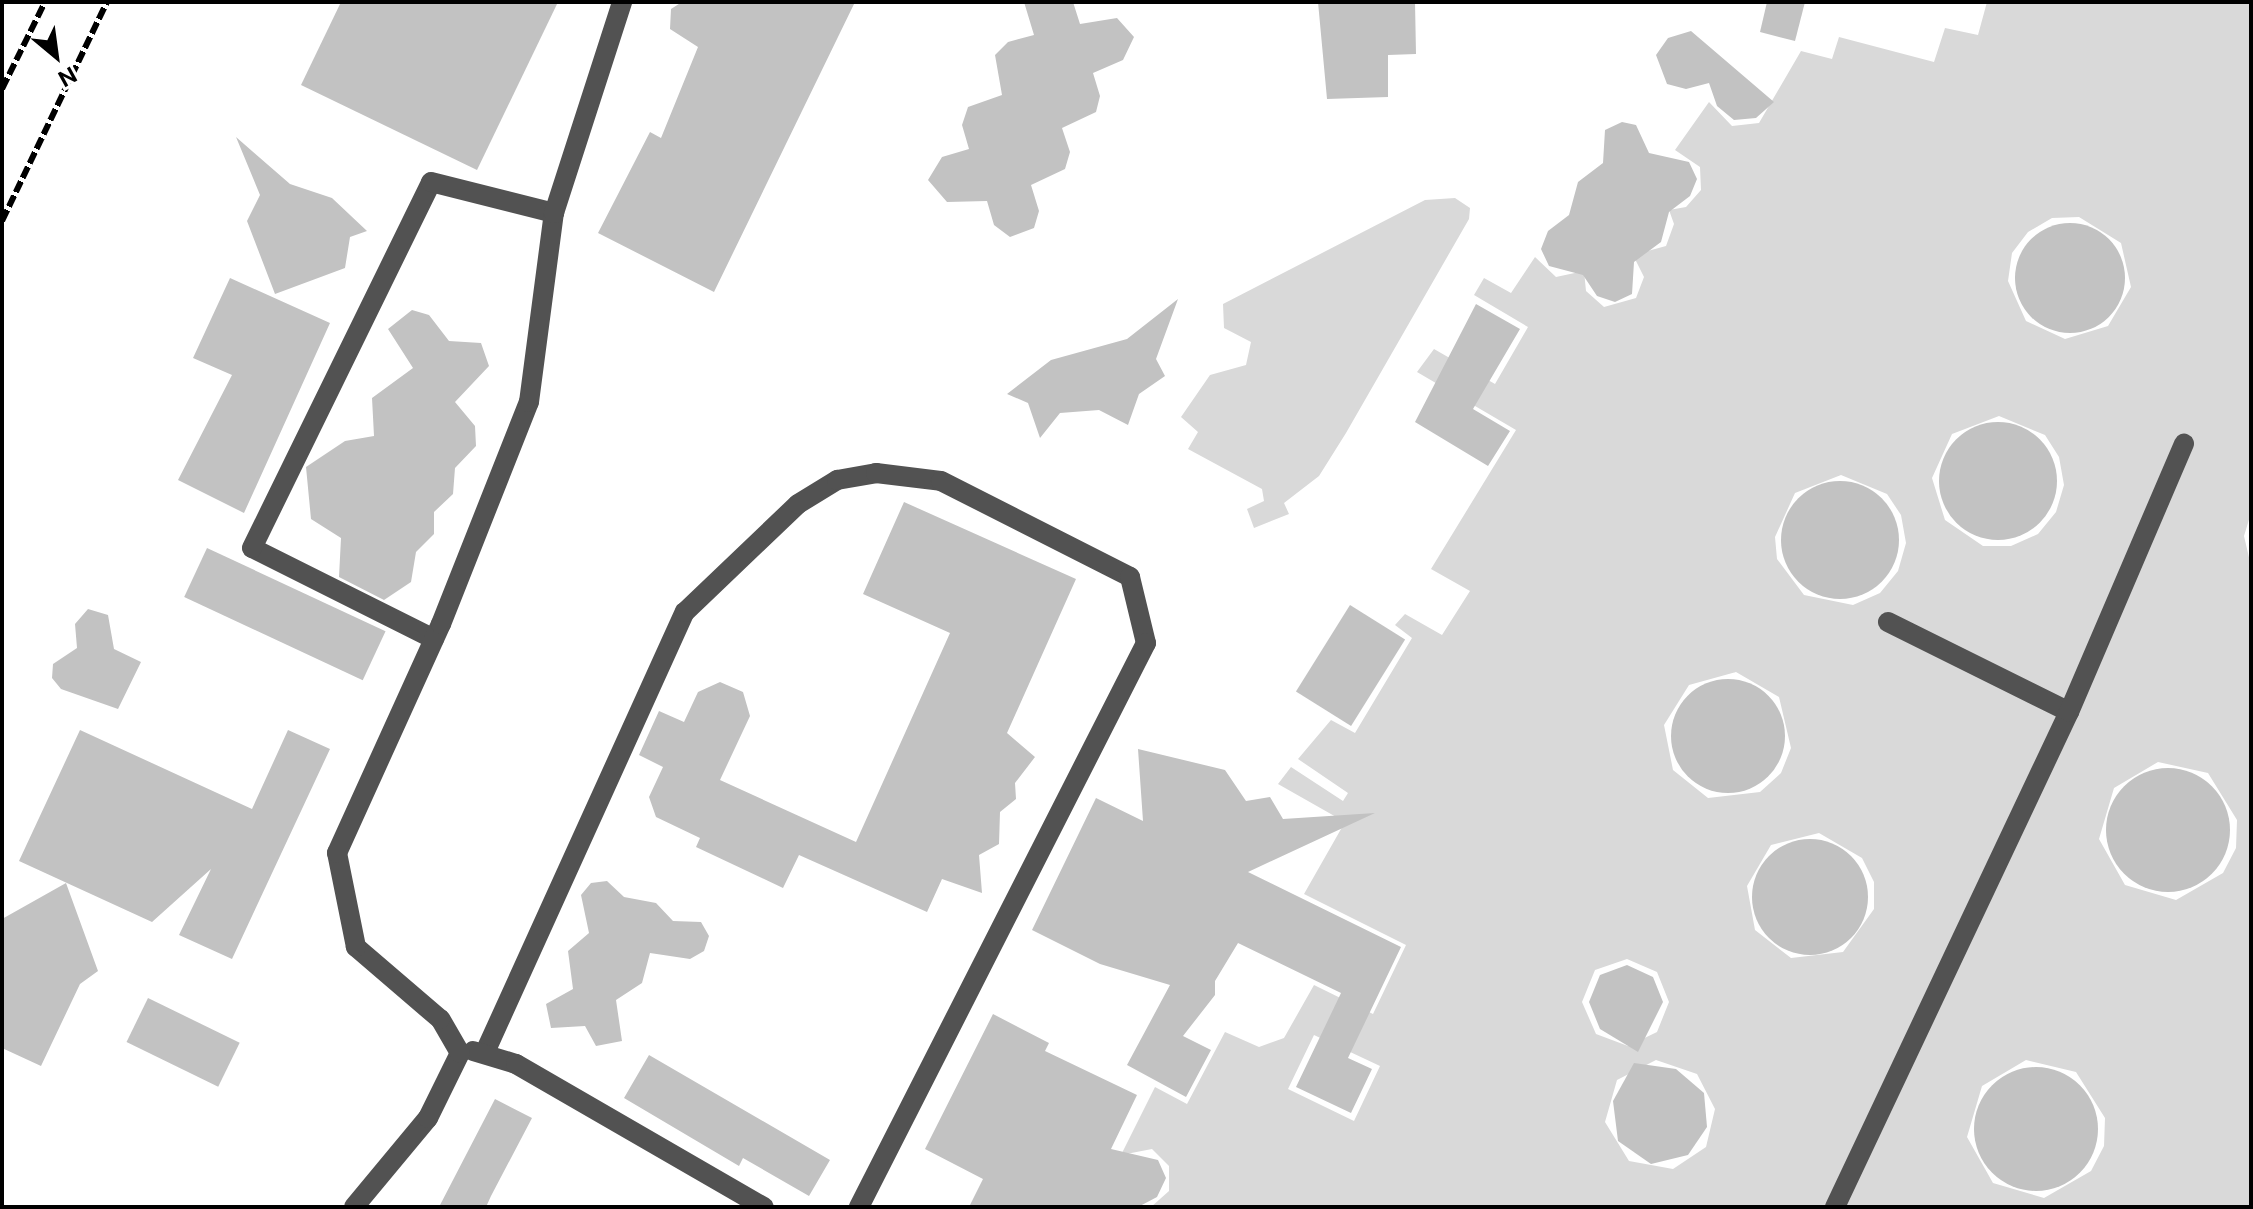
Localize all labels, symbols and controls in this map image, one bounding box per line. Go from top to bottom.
north arrow [16,16,96,96]
text: N [54,61,81,93]

